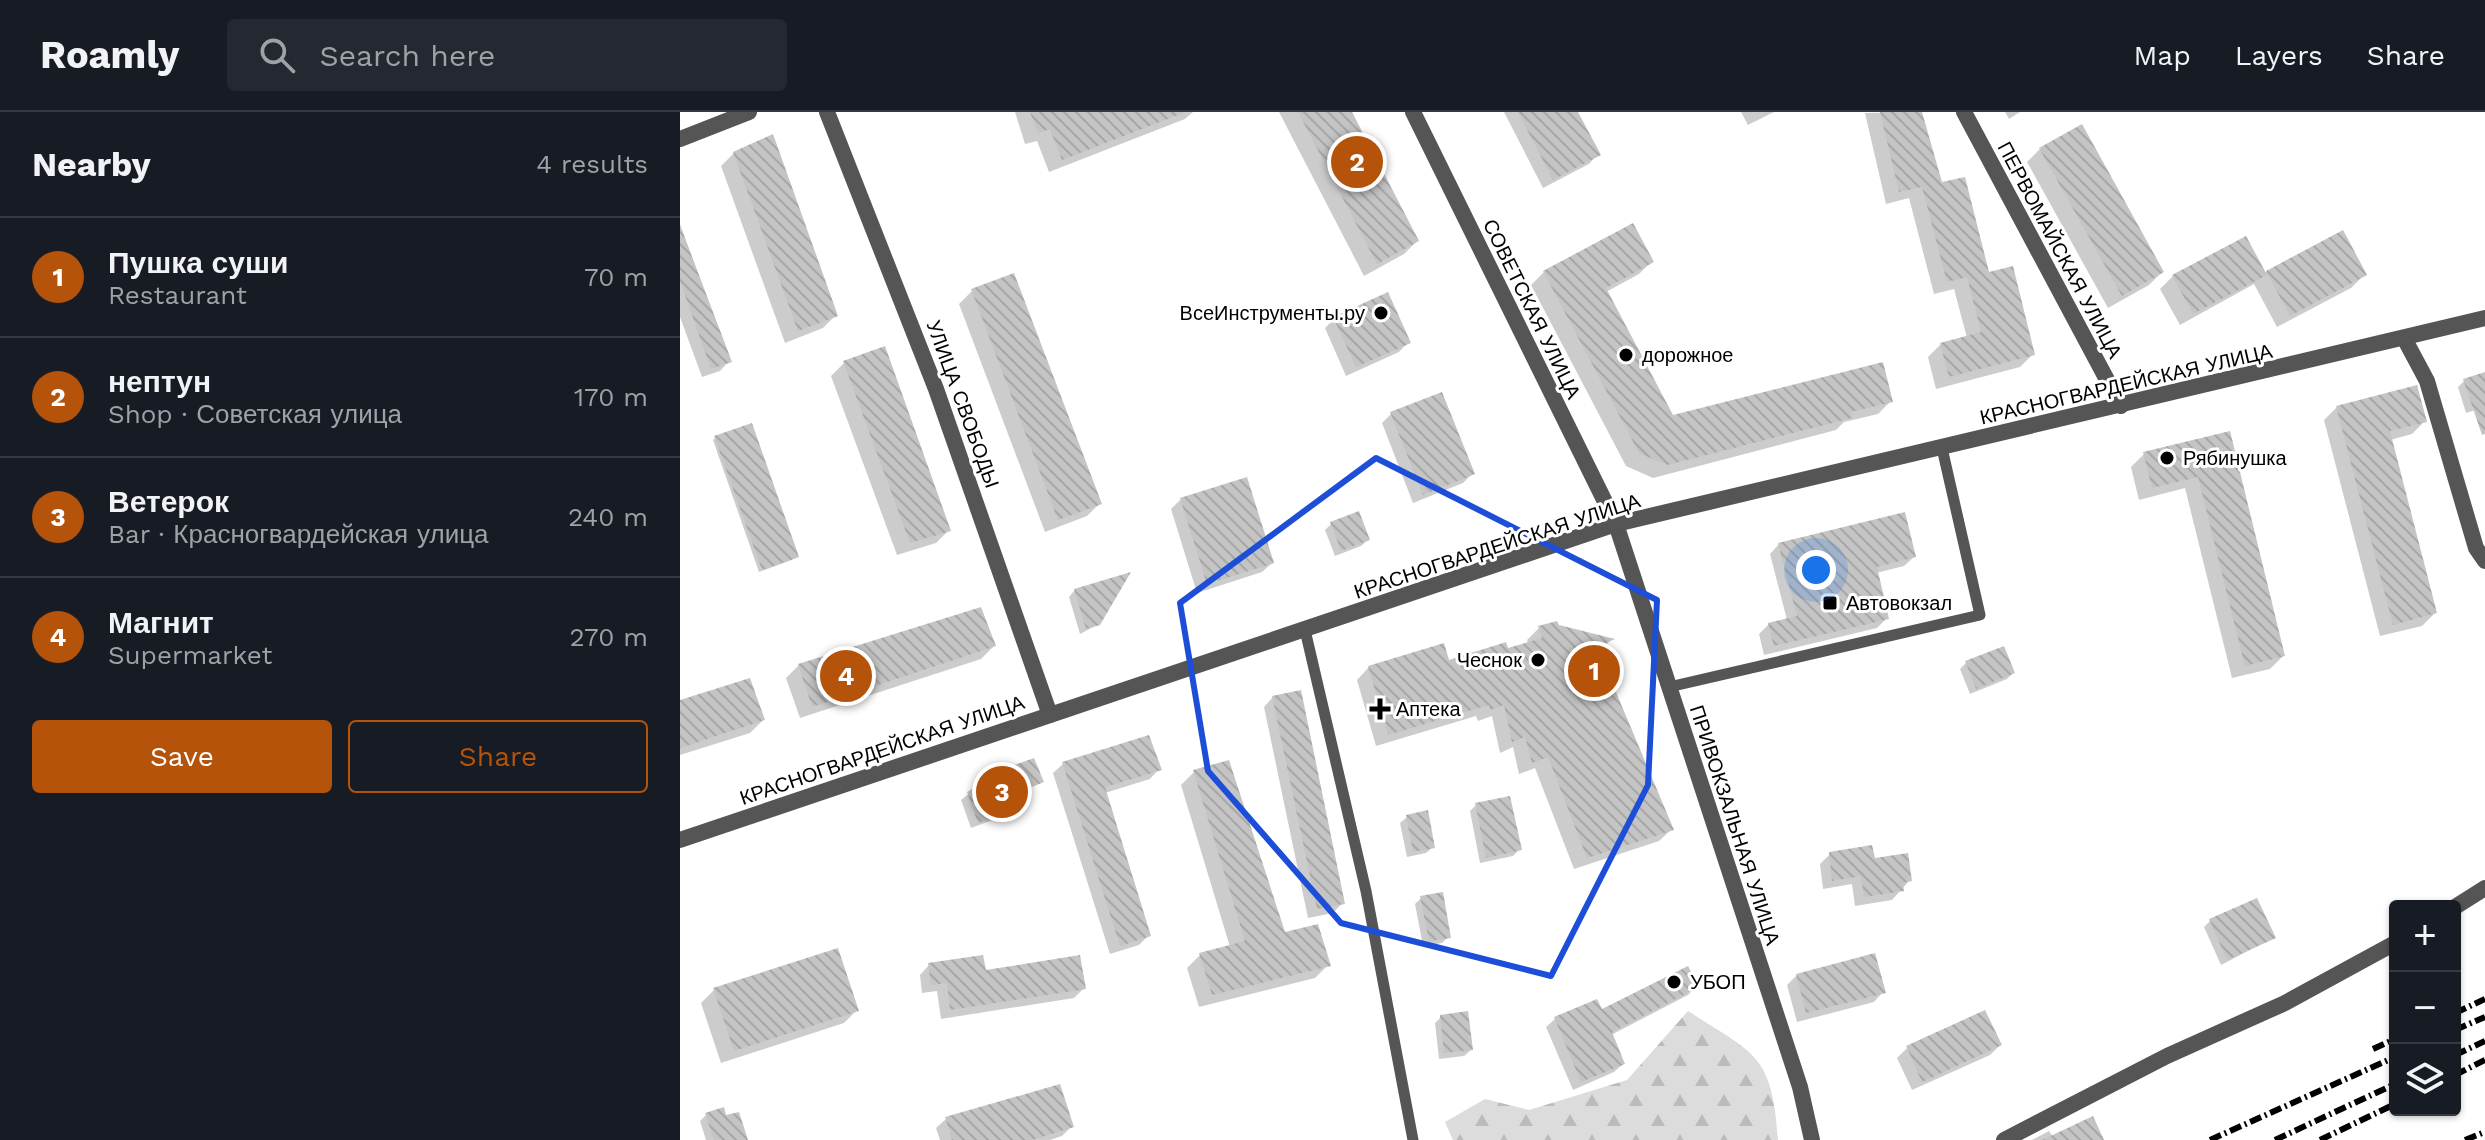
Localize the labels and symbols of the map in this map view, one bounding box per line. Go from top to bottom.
pin: 2 [1331,132,1383,192]
street label: ПЕРВОМАЙСКАЯ УЛИЦА [1993,138,2128,363]
street label: СОВЕТСКАЯ УЛИЦА [1478,215,1586,403]
place label: ВсеИнструменты.ру [1180,301,1365,325]
marker: ВсеИнструменты.ру [1372,304,1390,322]
street label: УЛИЦА СВОБОДЫ [922,317,1004,491]
street label: КРАСНОГВАРДЕЙСКАЯ УЛИЦА [1977,338,2275,429]
place label: дорожное [1642,343,1733,367]
marker: дорожное [1617,346,1635,364]
place label: Рябинушка [2183,446,2287,470]
marker: Рябинушка [2158,449,2176,467]
street label: КРАСНОГВАРДЕЙСКАЯ УЛИЦА [1351,488,1644,604]
your location [1796,550,1836,590]
place label: Автовокзал [1846,591,1952,615]
marker: Автовокзал [1821,594,1839,612]
pin: 1 [1568,641,1620,701]
pin: 4 [820,646,872,706]
place label: Чеснок [1457,648,1522,672]
marker: Чеснок [1529,651,1547,669]
street label: КРАСНОГВАРДЕЙСКАЯ УЛИЦА [737,690,1028,810]
place label: Аптека [1396,697,1461,721]
marker: Аптека [1371,700,1389,718]
street label: ПРИВОКЗАЛЬНАЯ УЛИЦА [1685,702,1785,948]
pin: 3 [976,762,1028,822]
place label: УБОП [1690,970,1746,994]
marker: УБОП [1665,973,1683,991]

